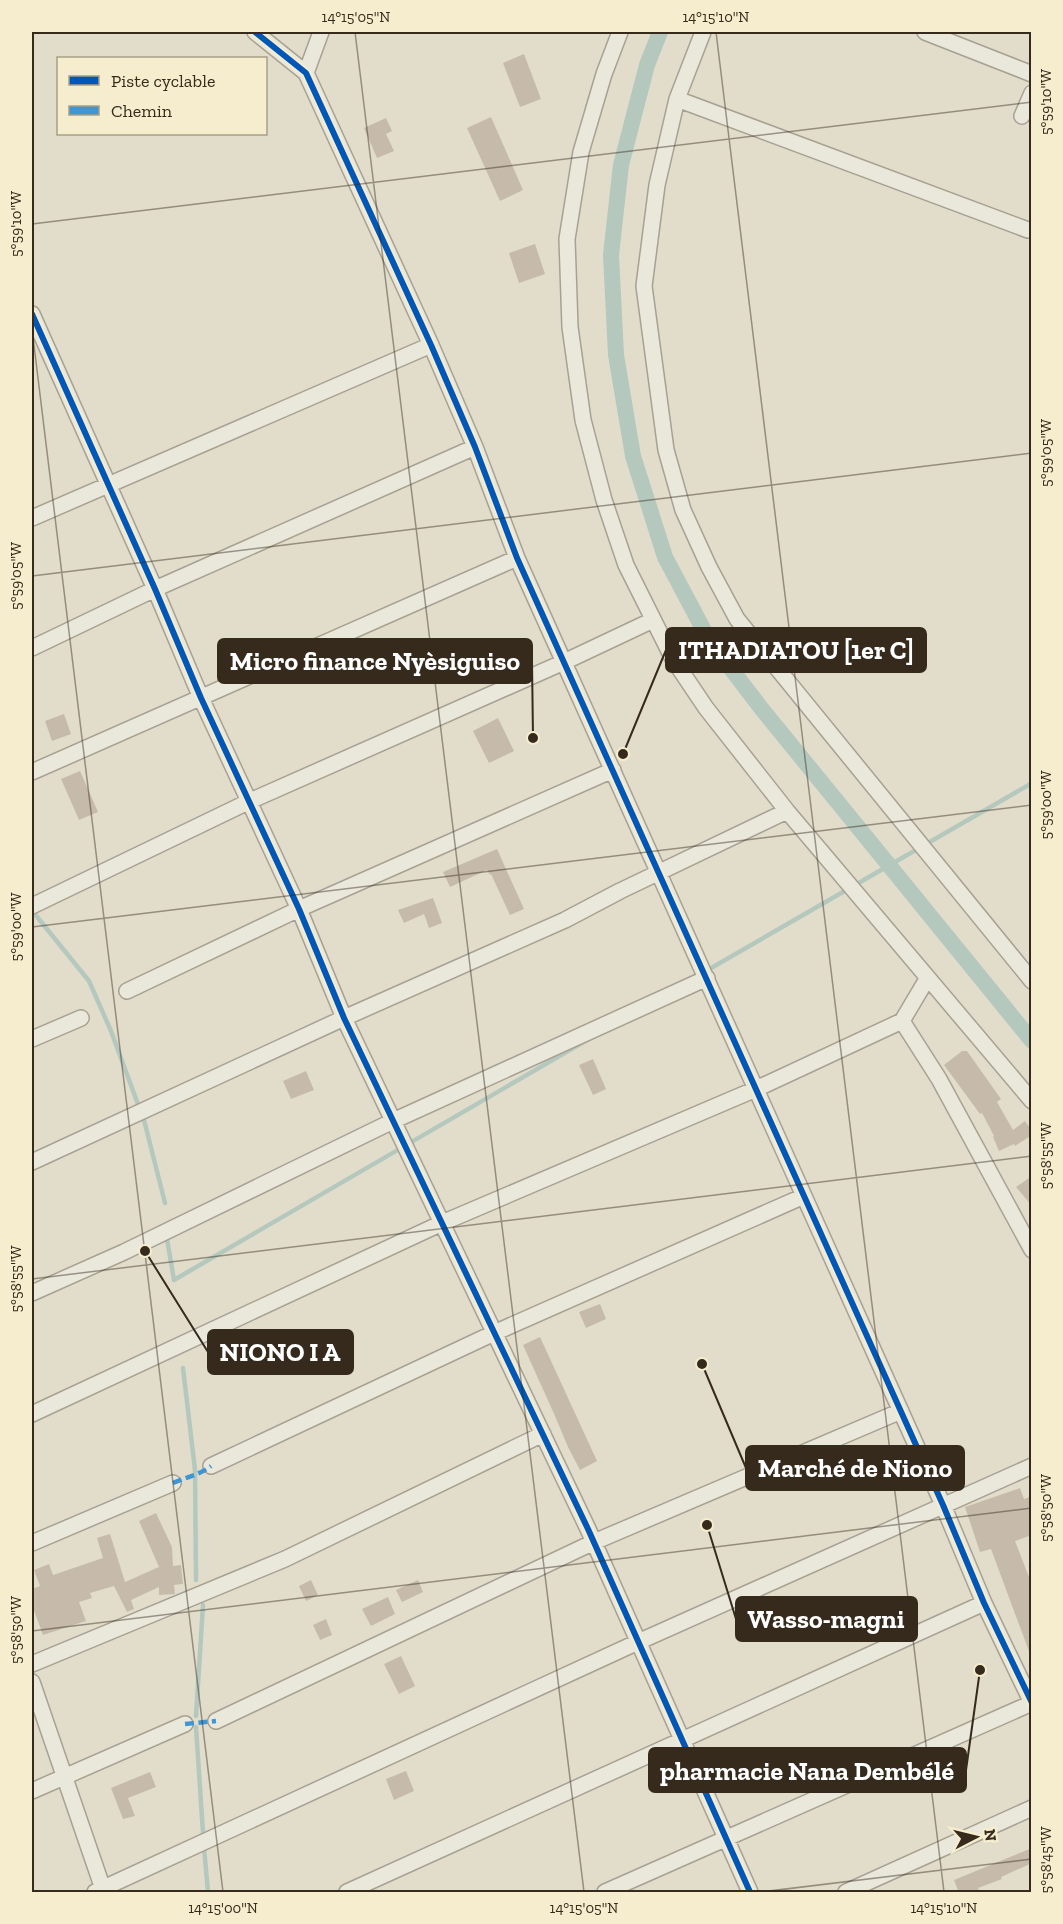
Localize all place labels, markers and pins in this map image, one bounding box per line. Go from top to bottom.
callout: ITHADIATOU [1er C] [666,628,926,672]
callout: Micro finance Nyèsiguiso [218,639,532,683]
callout: NIONO I A [208,1330,353,1374]
callout: Marché de Niono [746,1446,964,1490]
callout: Wasso-magni [736,1597,917,1641]
callout: pharmacie Nana Dembélé [649,1748,966,1792]

